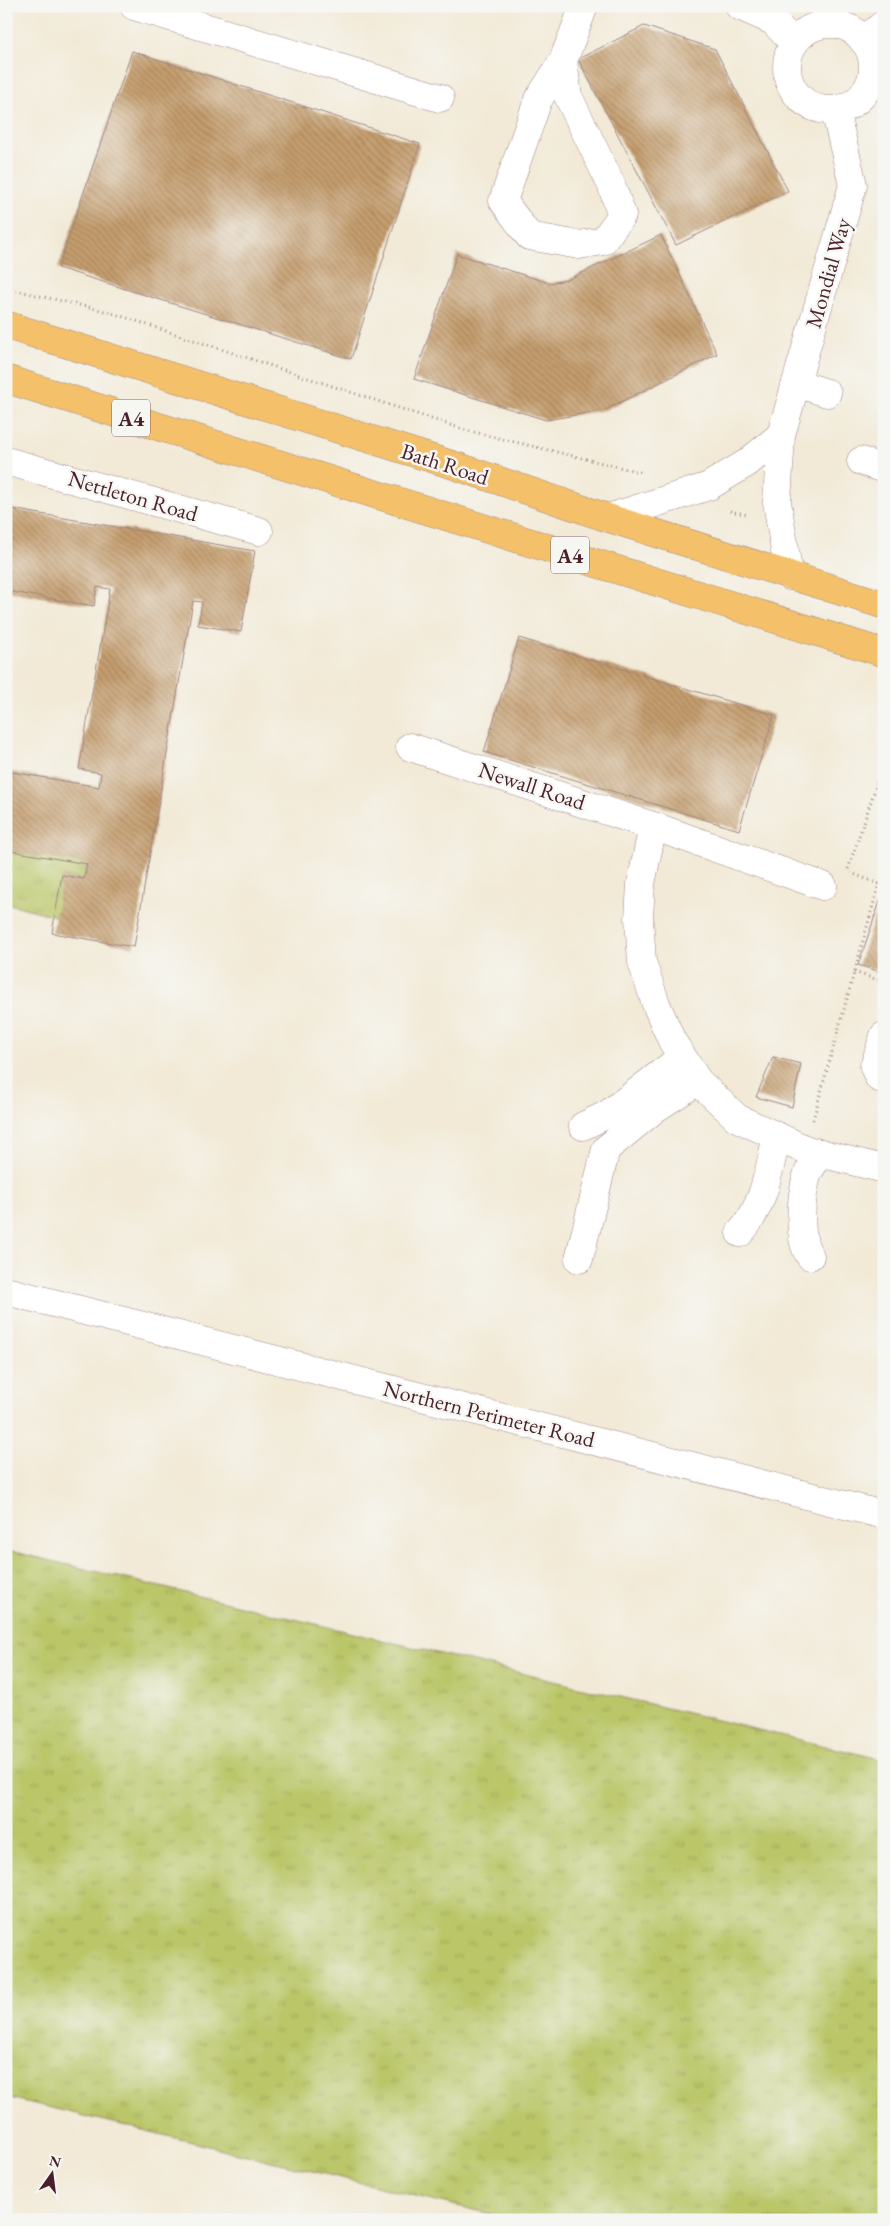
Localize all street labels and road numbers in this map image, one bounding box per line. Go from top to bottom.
street label: Mondial Way [798,214,858,331]
road number: A4 [112,399,150,436]
street label: Bath Road [398,436,493,492]
street label: Nettleton Road [65,464,202,529]
road number: A4 [551,536,589,574]
street label: Newall Road [475,755,590,817]
street label: Northern Perimeter Road [380,1374,599,1455]

